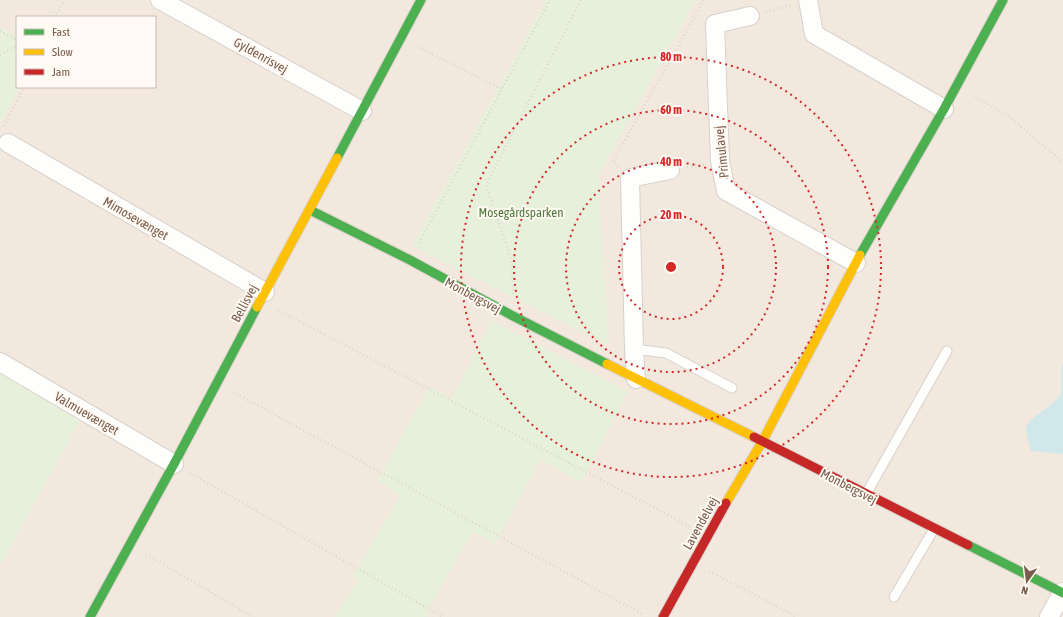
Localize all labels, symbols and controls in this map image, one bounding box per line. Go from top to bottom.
legend [16,16,156,88]
text: Fast [52,25,70,39]
street label: Gyldenrisvej [231,34,290,76]
text: Slow [52,45,73,59]
text: 80 m [660,50,682,64]
text: Jam [52,65,70,79]
text: 60 m [660,103,682,117]
street label: Primulavej [711,125,732,179]
text: 40 m [659,155,682,169]
street label: Mimosevænget [101,194,171,243]
park label: Mosegårdsparken [479,205,563,220]
text: 20 m [660,208,682,222]
centre of rings [664,260,678,274]
street label: Monbergsvej [442,275,503,316]
street label: Bellisvej [228,282,261,325]
street label: Valmuevænget [52,389,122,438]
street label: Monbergsvej [818,466,879,507]
street label: Lavendelvej [680,494,721,552]
north arrow [1007,561,1047,601]
text: N [1020,584,1029,597]

